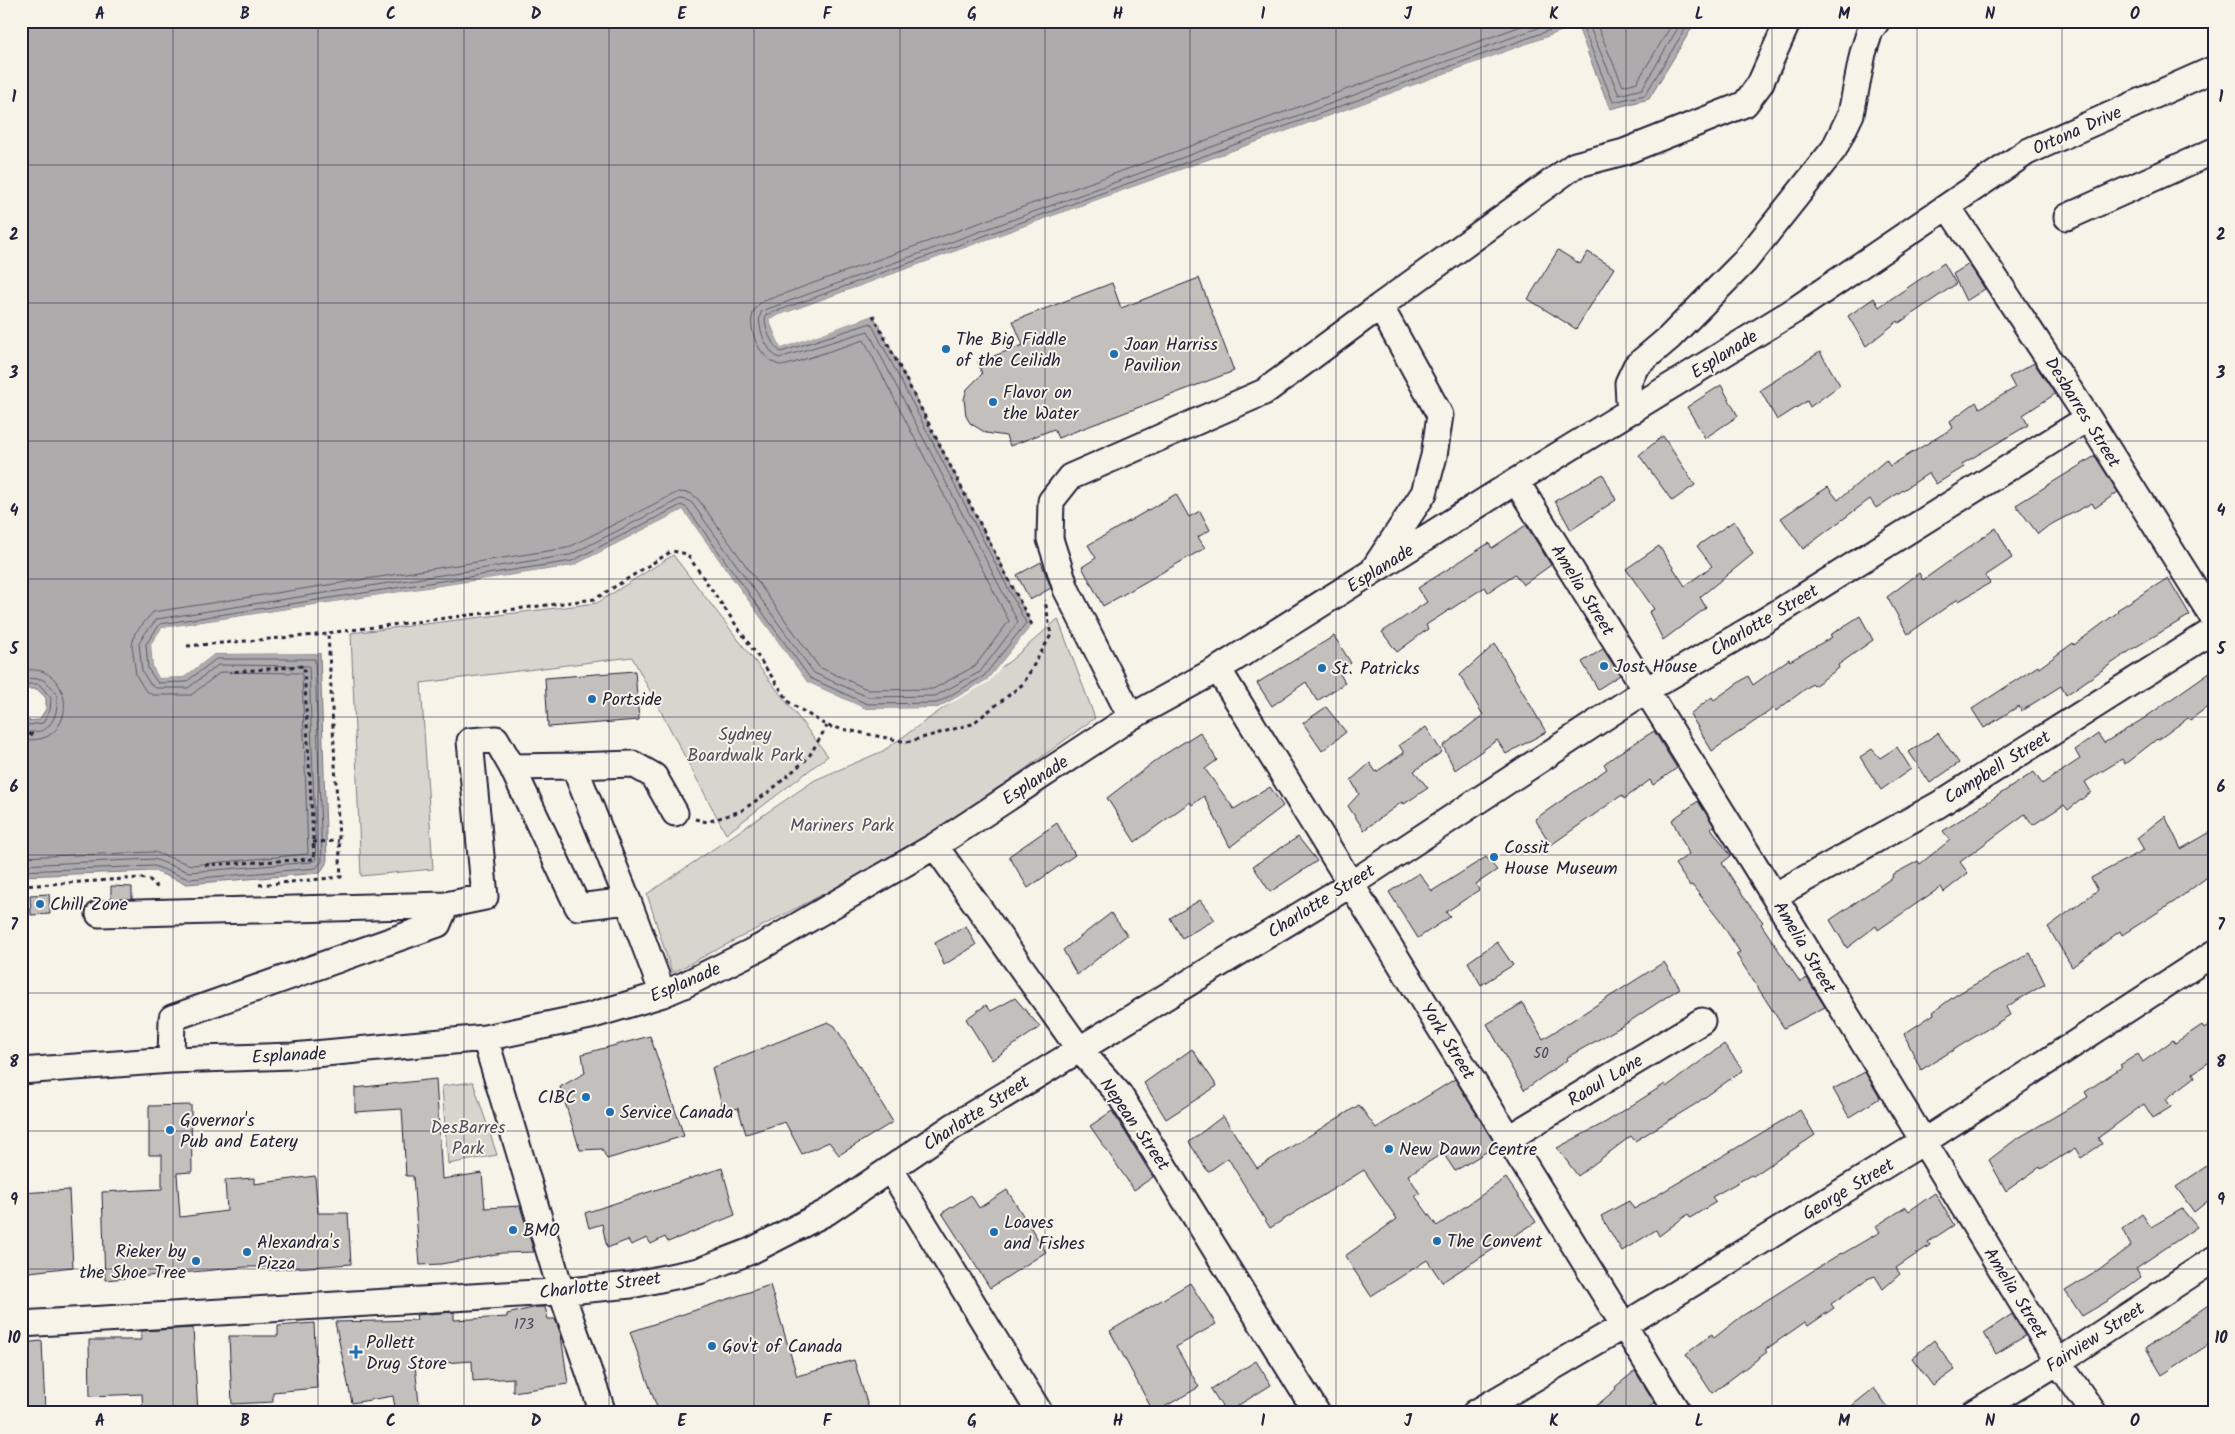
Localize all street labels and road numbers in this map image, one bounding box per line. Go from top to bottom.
street label: Ortona Drive [2028,99,2127,164]
street label: Esplanade [1685,323,1764,387]
street label: Desbarres Street [2036,352,2128,475]
street label: Esplanade [1341,537,1420,601]
street label: Amelia Street [1542,539,1622,643]
street label: Charlotte Street [1705,577,1826,665]
street label: Campbell Street [1939,723,2058,813]
street label: Esplanade [997,749,1075,814]
street label: Charlotte Street [1262,857,1382,947]
street label: Amelia Street [1765,896,1843,1000]
street label: Esplanade [646,955,726,1011]
street label: York Street [1412,998,1482,1087]
street label: Esplanade [251,1040,327,1073]
street label: Raoul Lane [1563,1047,1649,1115]
street label: Charlotte Street [918,1068,1037,1160]
street label: Nepean Street [1091,1072,1177,1178]
street label: George Street [1797,1151,1901,1229]
street label: Amelia Street [1975,1242,2055,1346]
street label: Charlotte Street [538,1265,664,1308]
street label: Fairview Street [2041,1295,2152,1381]

